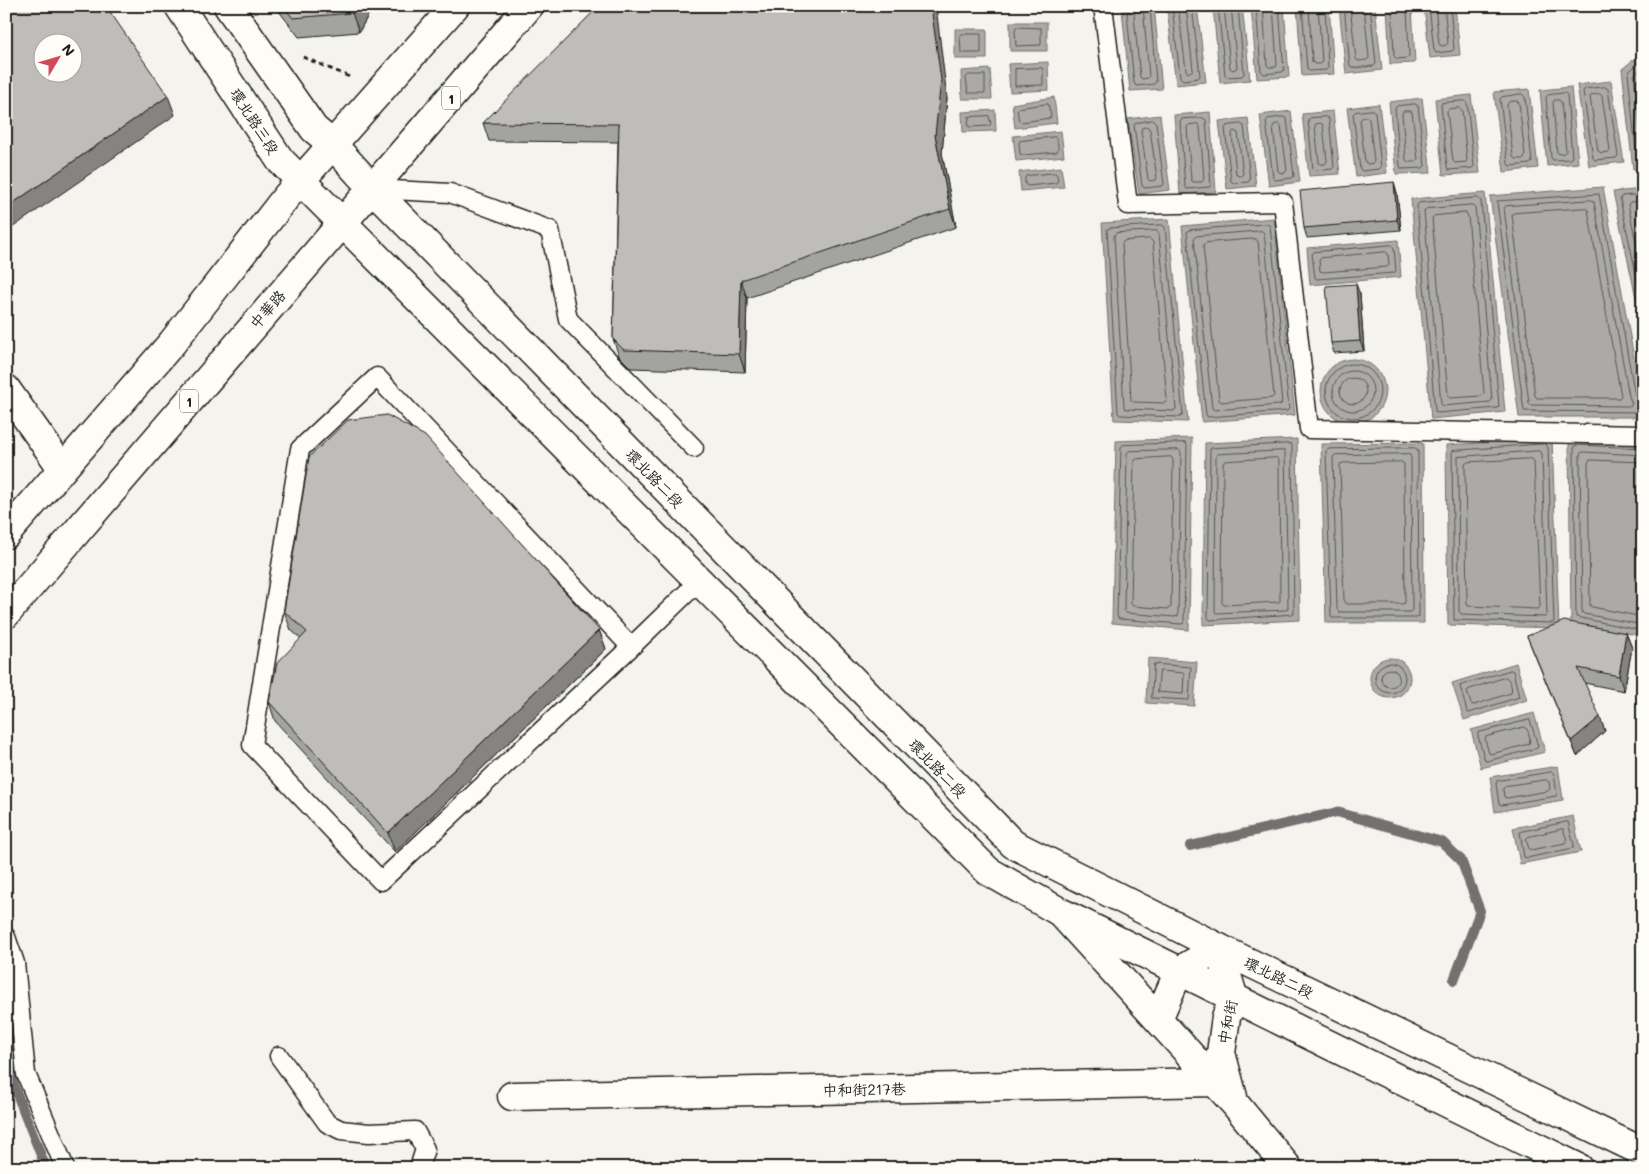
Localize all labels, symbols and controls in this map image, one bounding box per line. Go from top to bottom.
north arrow [32,32,82,82]
text: N [58,40,79,60]
street label: 環北路三段 [226,84,284,158]
road number: 1 [442,86,460,110]
street label: 中華路 [245,285,289,333]
road number: 1 [180,390,198,412]
street label: 環北路二段 [622,444,688,512]
street label: 環北路二段 [905,734,971,802]
street label: 環北路二段 [1241,952,1317,1002]
street label: 中和街 [1213,998,1241,1046]
street label: 中和街217巷 [822,1078,906,1100]

